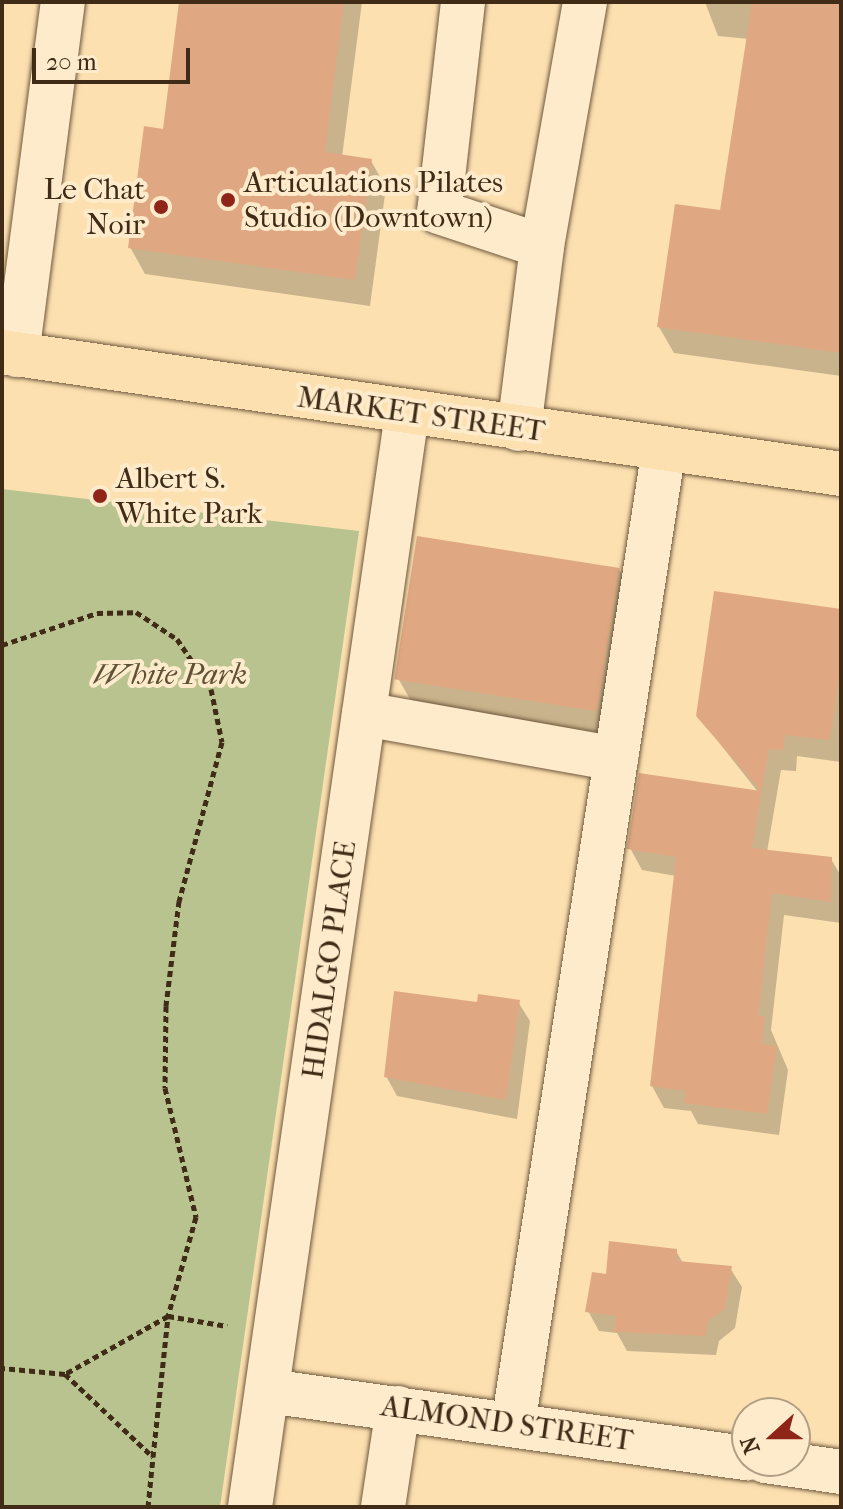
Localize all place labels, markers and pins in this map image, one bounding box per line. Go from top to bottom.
place label: Articulations Pilates Studio (Downtown) [244,165,503,236]
place label: Le Chat Noir [44,172,145,242]
marker: Articulations Pilates Studio (Downtown) [219,191,237,209]
marker: Le Chat Noir [152,198,170,216]
place label: Albert S. White Park [116,461,263,532]
marker: Albert S. White Park [91,487,109,505]

